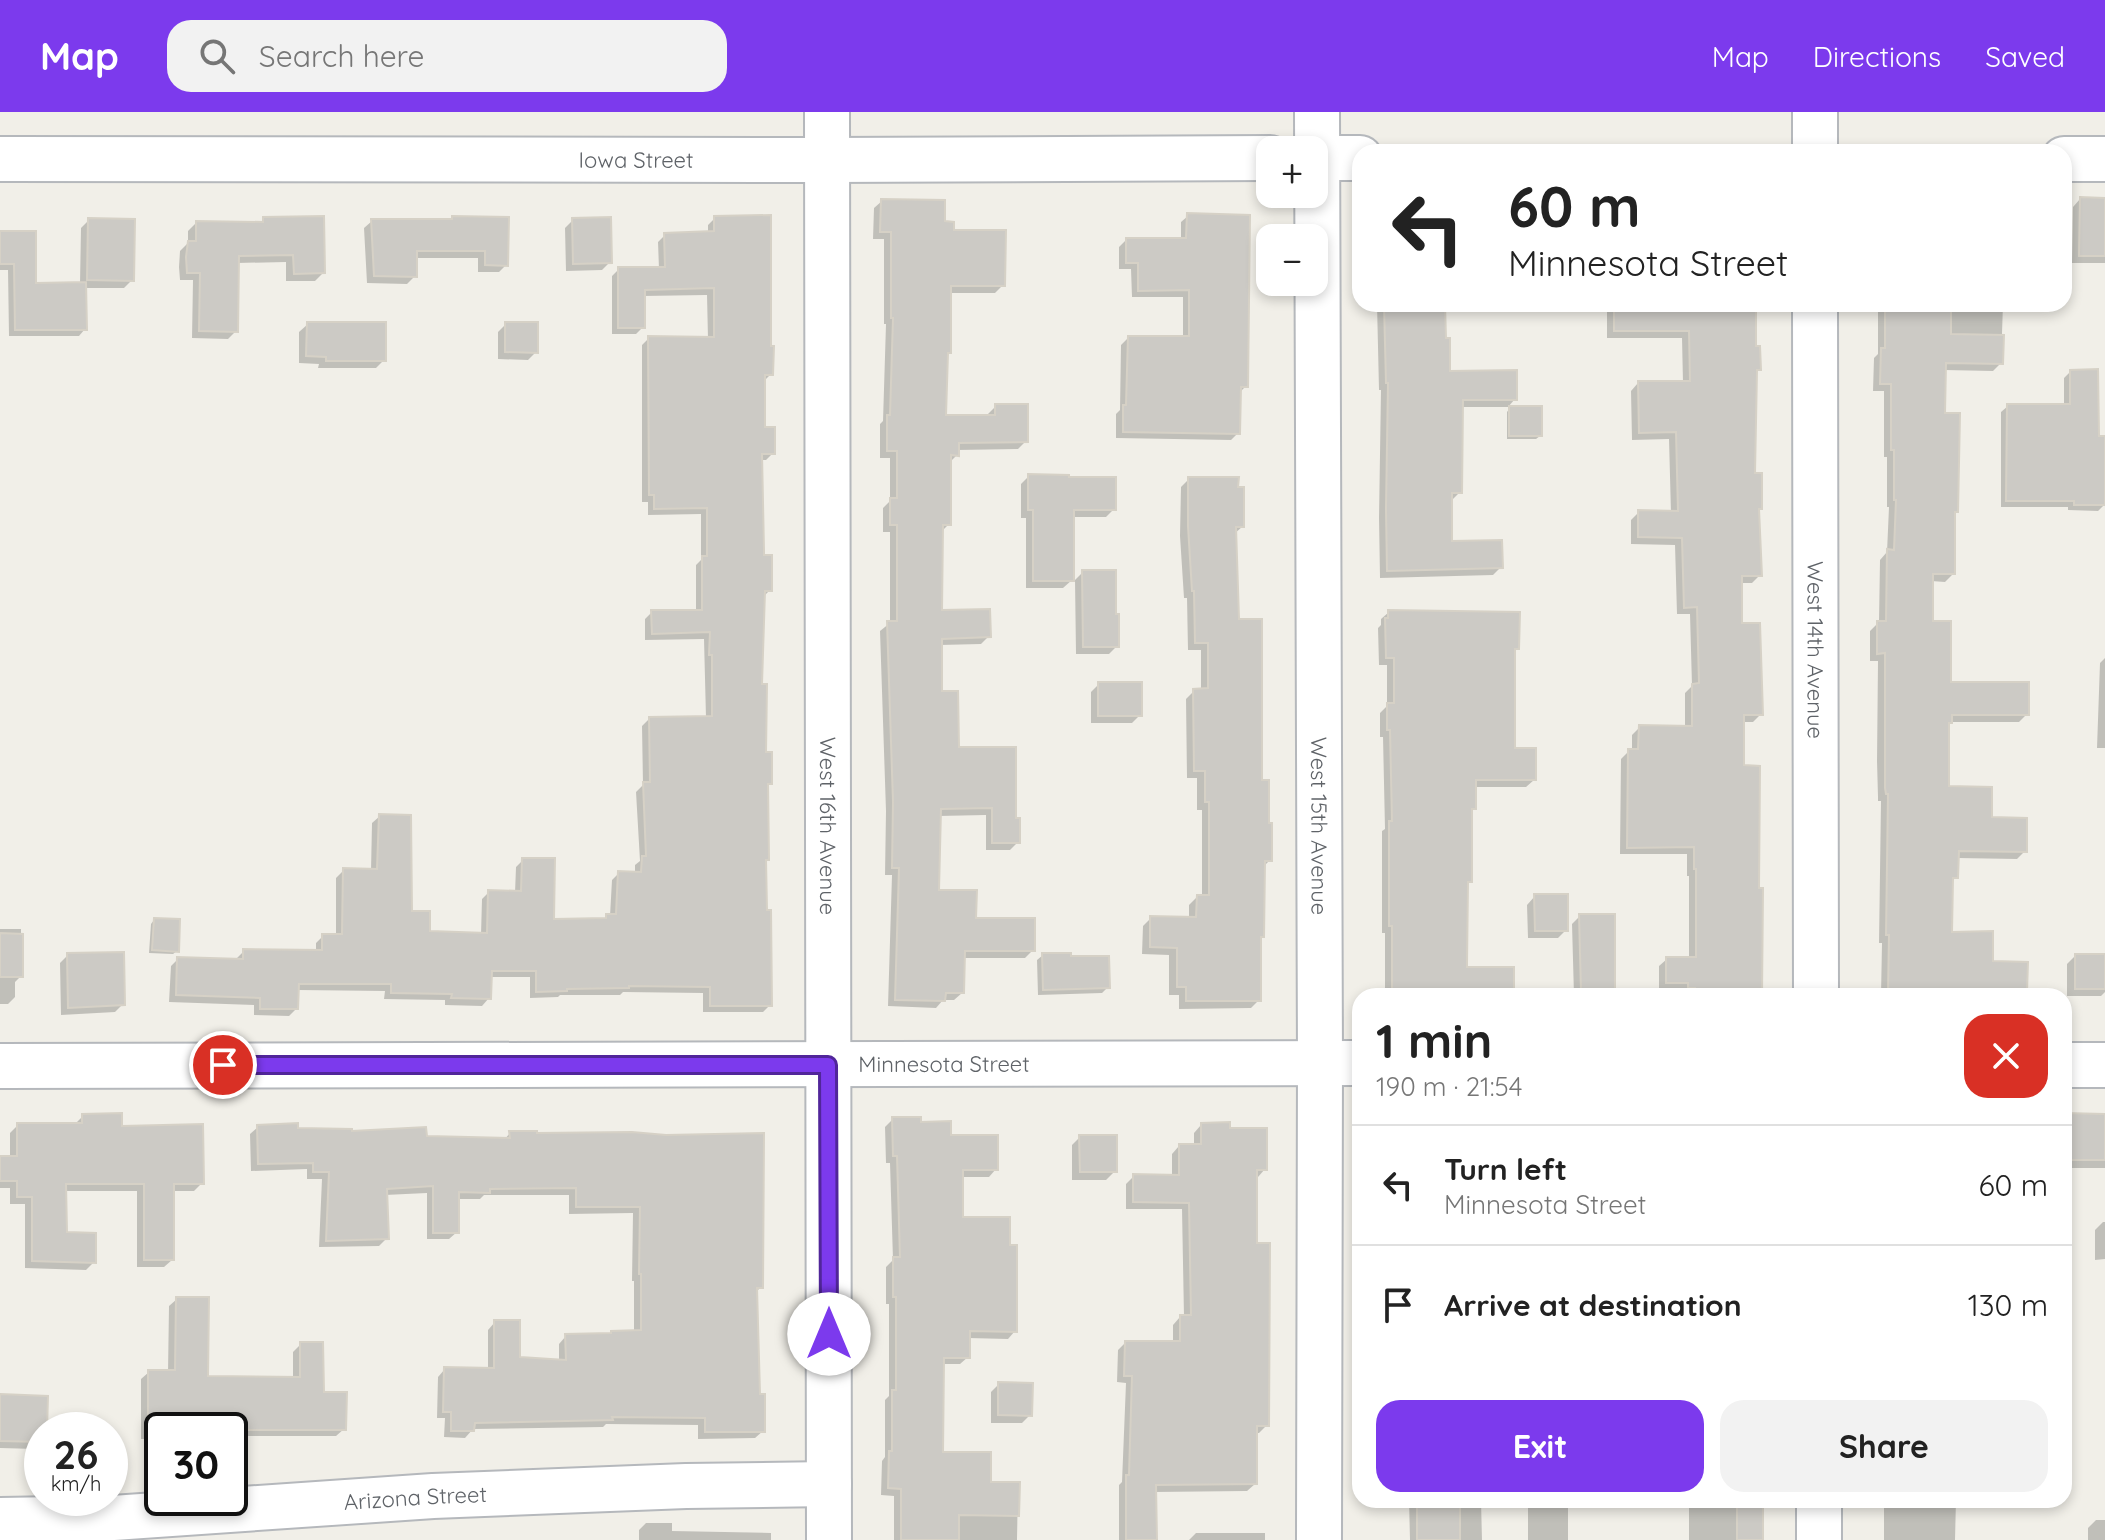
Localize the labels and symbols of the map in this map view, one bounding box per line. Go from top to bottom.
street label: Iowa Street [578,146,694,174]
street label: West 14th Avenue [1801,561,1830,739]
street label: West 16th Avenue [814,737,842,915]
street label: West 15th Avenue [1305,737,1334,915]
pin [189,1031,257,1099]
street label: Minnesota Street [858,1050,1030,1078]
position arrow [787,1292,871,1376]
speed limit sign: 30 [144,1412,248,1516]
street label: Arizona Street [343,1480,487,1516]

